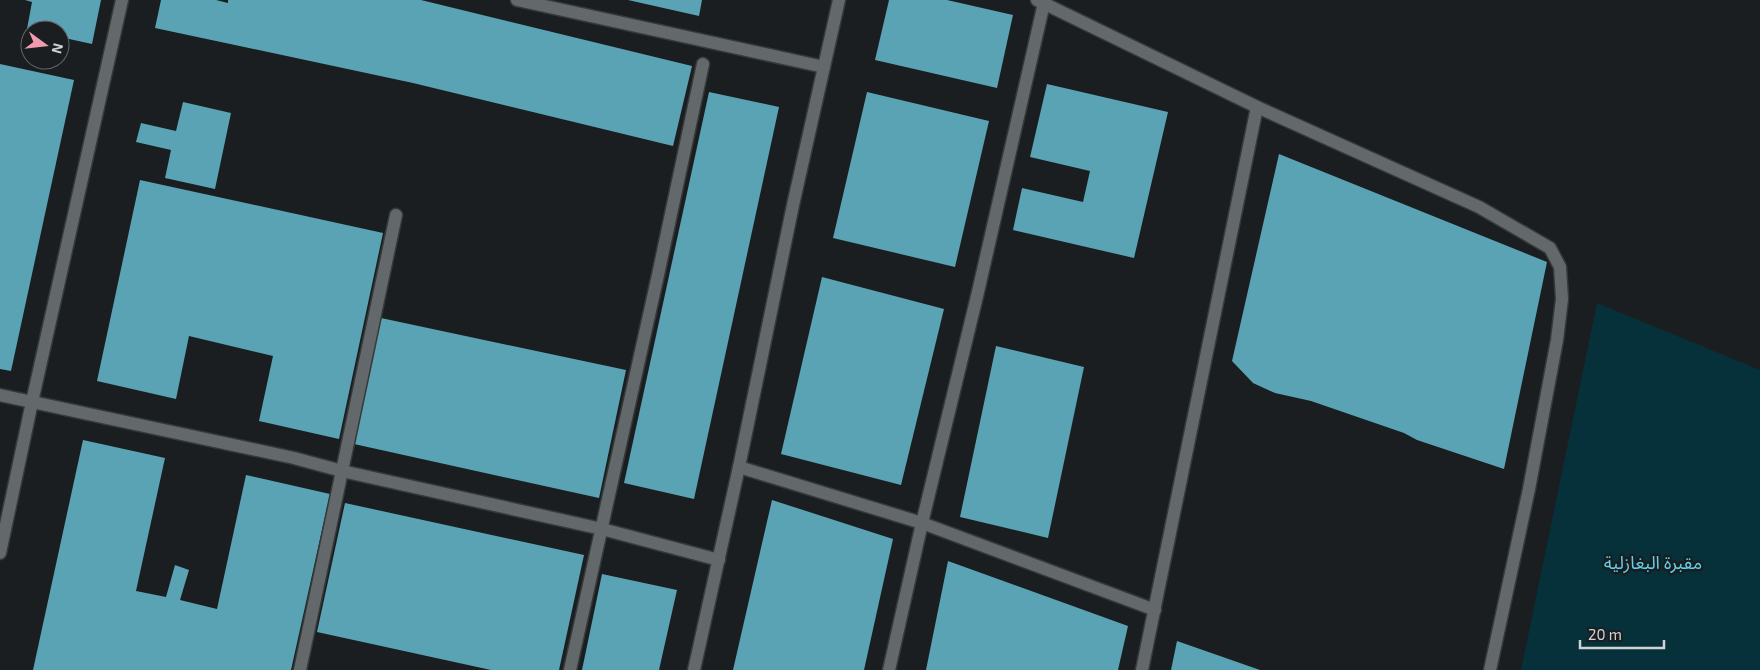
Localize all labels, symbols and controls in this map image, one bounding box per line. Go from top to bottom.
north arrow [20,20,70,70]
text: N [49,41,68,56]
park label: مقبرة البغازلية [1604,551,1702,574]
scale bar [1580,618,1664,650]
text: 20 m [1588,625,1622,643]

